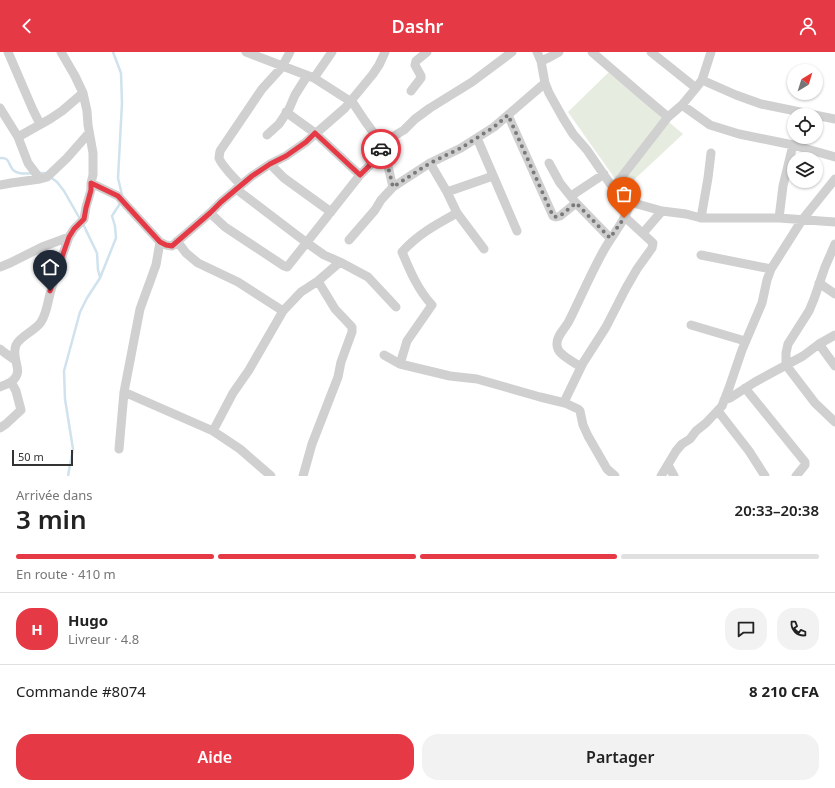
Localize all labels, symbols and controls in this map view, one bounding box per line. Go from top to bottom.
text: Dashr [392,14,443,38]
icon: back [16,15,38,37]
icon: person [797,15,819,37]
north arrow [787,64,823,100]
map controls [787,64,823,188]
button: locate [787,108,823,144]
courier [361,129,401,169]
icon: car [370,138,392,160]
button: layers [787,152,823,188]
pin [607,177,641,218]
icon: bag [613,183,635,205]
pin [33,250,67,291]
icon: home [39,256,61,278]
scale bar [12,448,73,467]
text: 50 m [18,449,44,464]
text: Arrivée dans [16,486,93,504]
text: 20:33–20:38 [735,500,819,520]
text: 3 min [16,501,87,537]
text: En route · 410 m [16,565,116,583]
button: chat [725,608,767,650]
button: phone [777,608,819,650]
text: Hugo [68,610,108,630]
text: H [31,619,43,639]
text: Livreur · 4.8 [68,630,139,648]
text: Commande #8074 [16,681,146,701]
text: 8 210 CFA [749,681,819,701]
button: Aide [16,734,414,780]
button: Partager [422,734,819,780]

